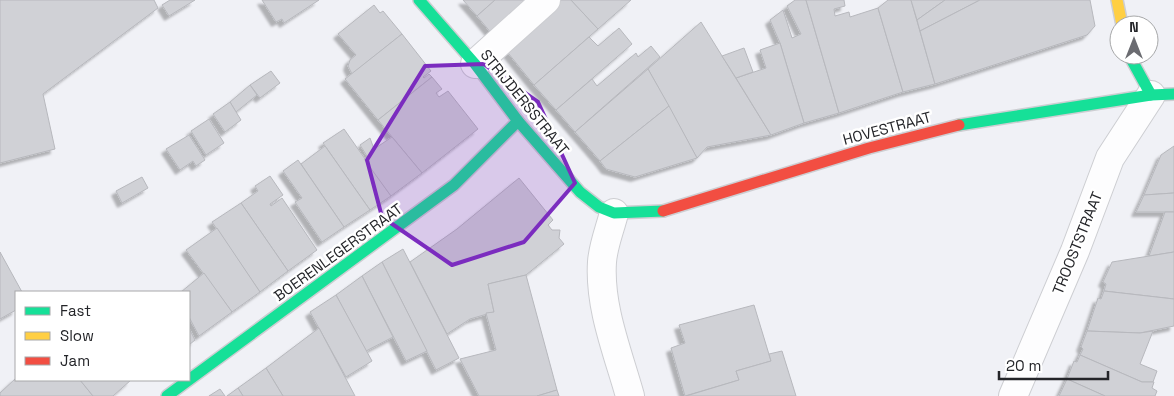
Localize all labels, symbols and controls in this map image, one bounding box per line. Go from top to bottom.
north arrow [1109,15,1159,65]
text: N [1129,18,1139,36]
street label: STRIJDERSSTRAAT [477,45,573,159]
street label: HOVESTRAAT [841,107,934,149]
street label: TROOSTSTRAAT [1048,189,1106,297]
street label: BOERENLEGERSTRAAT [270,199,406,305]
legend [15,291,190,381]
text: Fast [60,301,91,320]
text: Slow [60,326,94,345]
scale bar [999,348,1108,380]
text: Jam [60,351,90,370]
text: 20 m [1006,356,1041,375]

